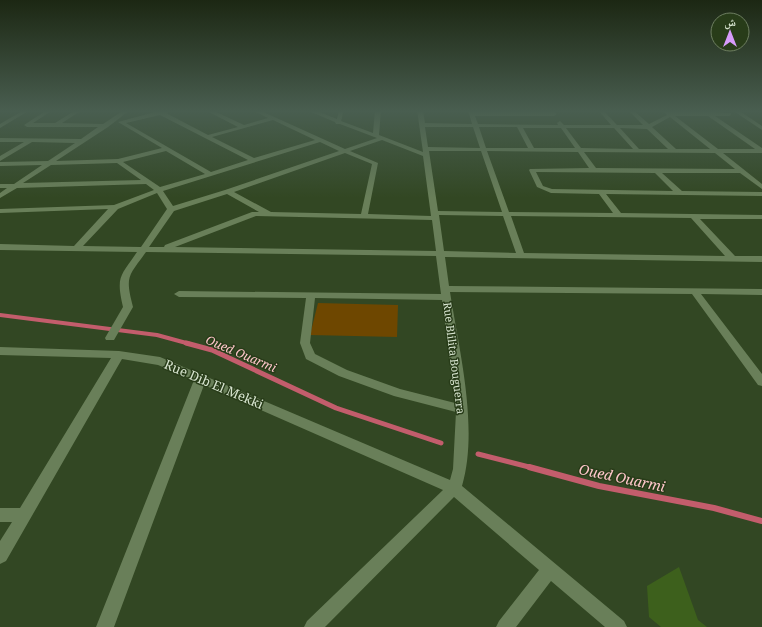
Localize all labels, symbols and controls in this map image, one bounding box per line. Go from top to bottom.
north arrow [710,12,750,52]
text: ش [724,14,736,30]
street label: Rue Blilita Bouguerra [440,301,469,415]
water label: Oued Ouarmi [203,331,279,376]
street label: Rue Dib El Mekki [162,355,266,413]
water label: Oued Ouarmi [577,459,668,496]

